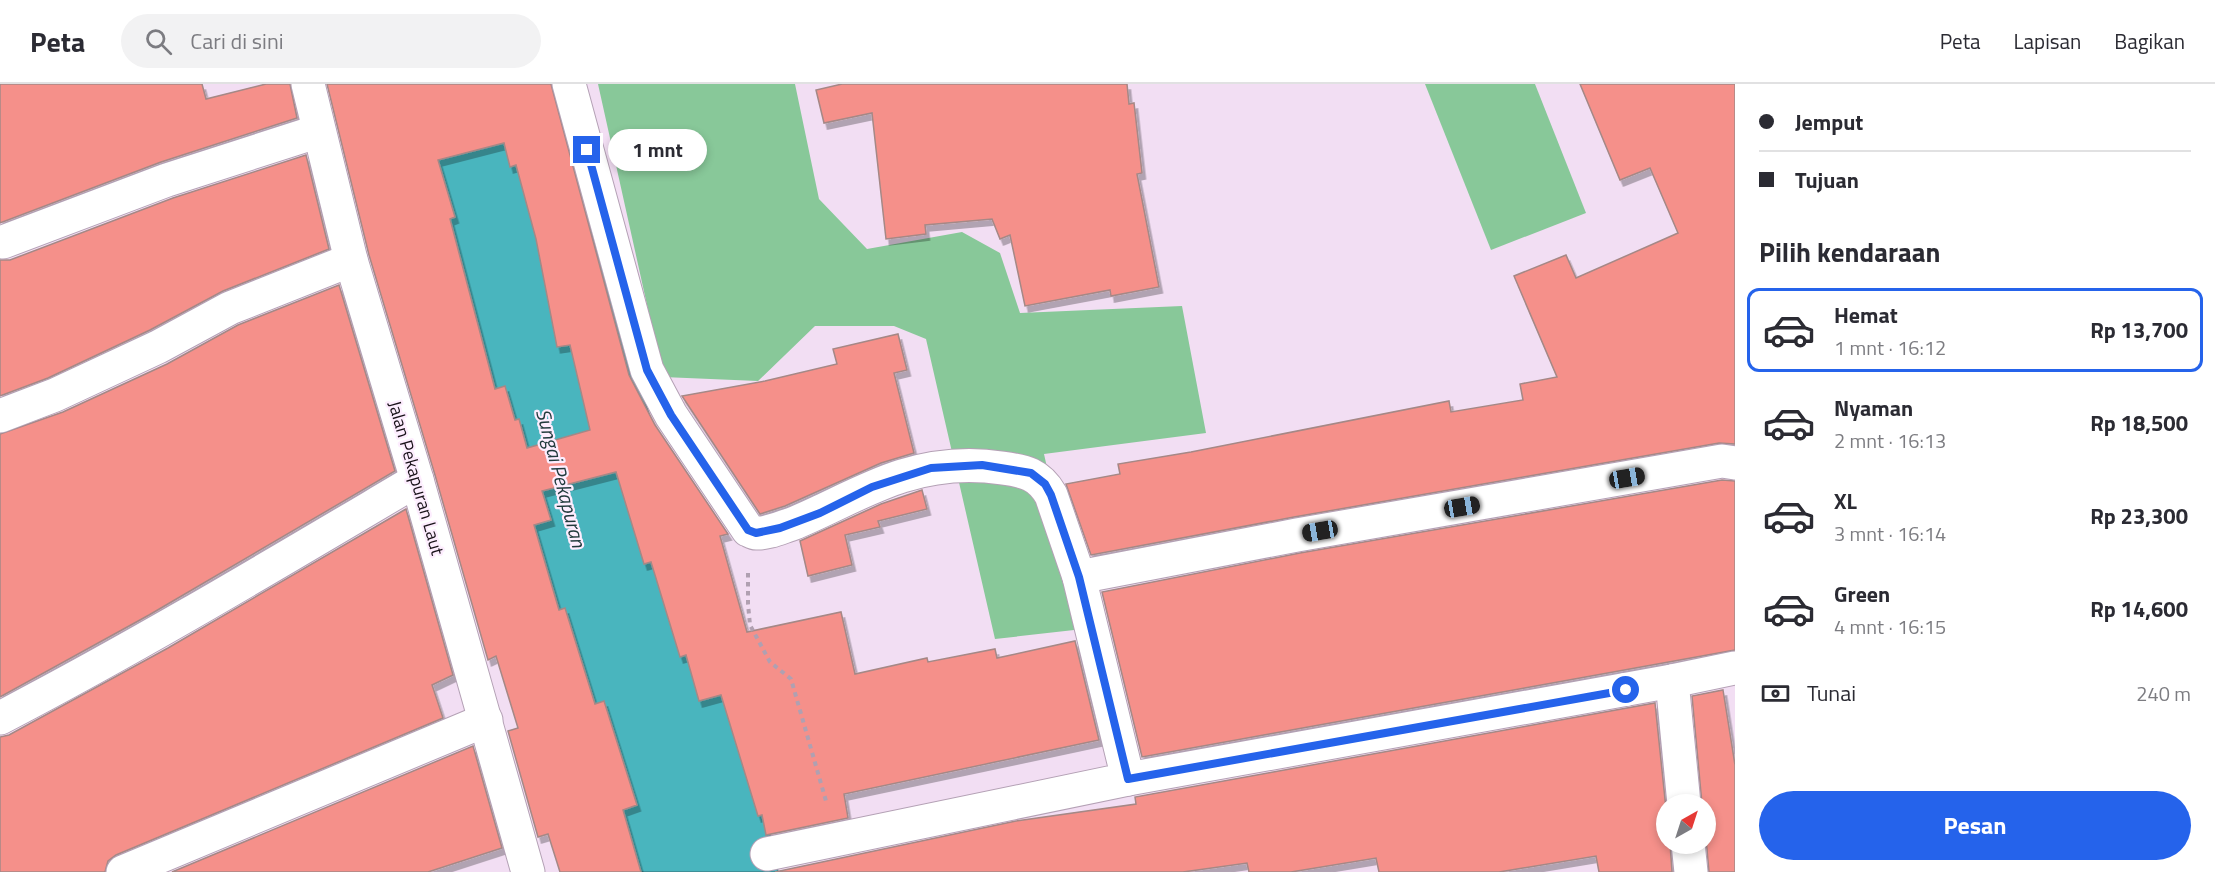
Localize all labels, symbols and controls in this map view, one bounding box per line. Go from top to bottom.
search box [121,14,541,68]
text: Peta [30,20,85,63]
text: Cari di sini [190,24,284,58]
icon: search [142,25,175,58]
text: Peta [1940,25,1981,57]
text: Lapisan [2014,25,2081,57]
text: Bagikan [2114,25,2185,57]
text: Jemput [1795,105,1863,139]
callout: 1 mnt [608,129,707,171]
text: 1 mnt [632,134,683,165]
route end [573,136,600,163]
text: Tujuan [1795,163,1859,197]
text: Pilih kendaraan [1759,231,1941,272]
text: Hemat [1834,298,1898,332]
icon: car [1762,303,1816,357]
text: Rp 13,700 [2090,313,2188,347]
text: 1 mnt · 16:12 [1834,332,1946,363]
text: Nyaman [1834,391,1913,425]
icon: car [1762,396,1816,450]
street label: Jalan Pekapuran Laut [381,397,452,559]
water label: Sungai Pekapuran [528,405,595,552]
text: Rp 18,500 [2090,406,2188,440]
text: 2 mnt · 16:13 [1834,425,1946,456]
car [1608,466,1646,490]
text: XL [1834,484,1857,518]
icon: car [1762,489,1816,543]
car [1443,495,1481,519]
text: Rp 23,300 [2090,499,2188,533]
text: 3 mnt · 16:14 [1834,518,1946,549]
car [1301,519,1339,543]
text: Green [1834,577,1890,611]
icon: car [1762,582,1816,636]
text: Rp 14,600 [2090,592,2188,626]
text: 4 mnt · 16:15 [1834,611,1946,642]
route start [1612,676,1639,703]
text: Tunai [1807,676,1856,710]
icon: cash [1759,677,1792,710]
text: 240 m [2136,678,2191,709]
button: Pesan [1759,791,2191,860]
north arrow [1656,794,1716,854]
map controls [1656,794,1716,854]

